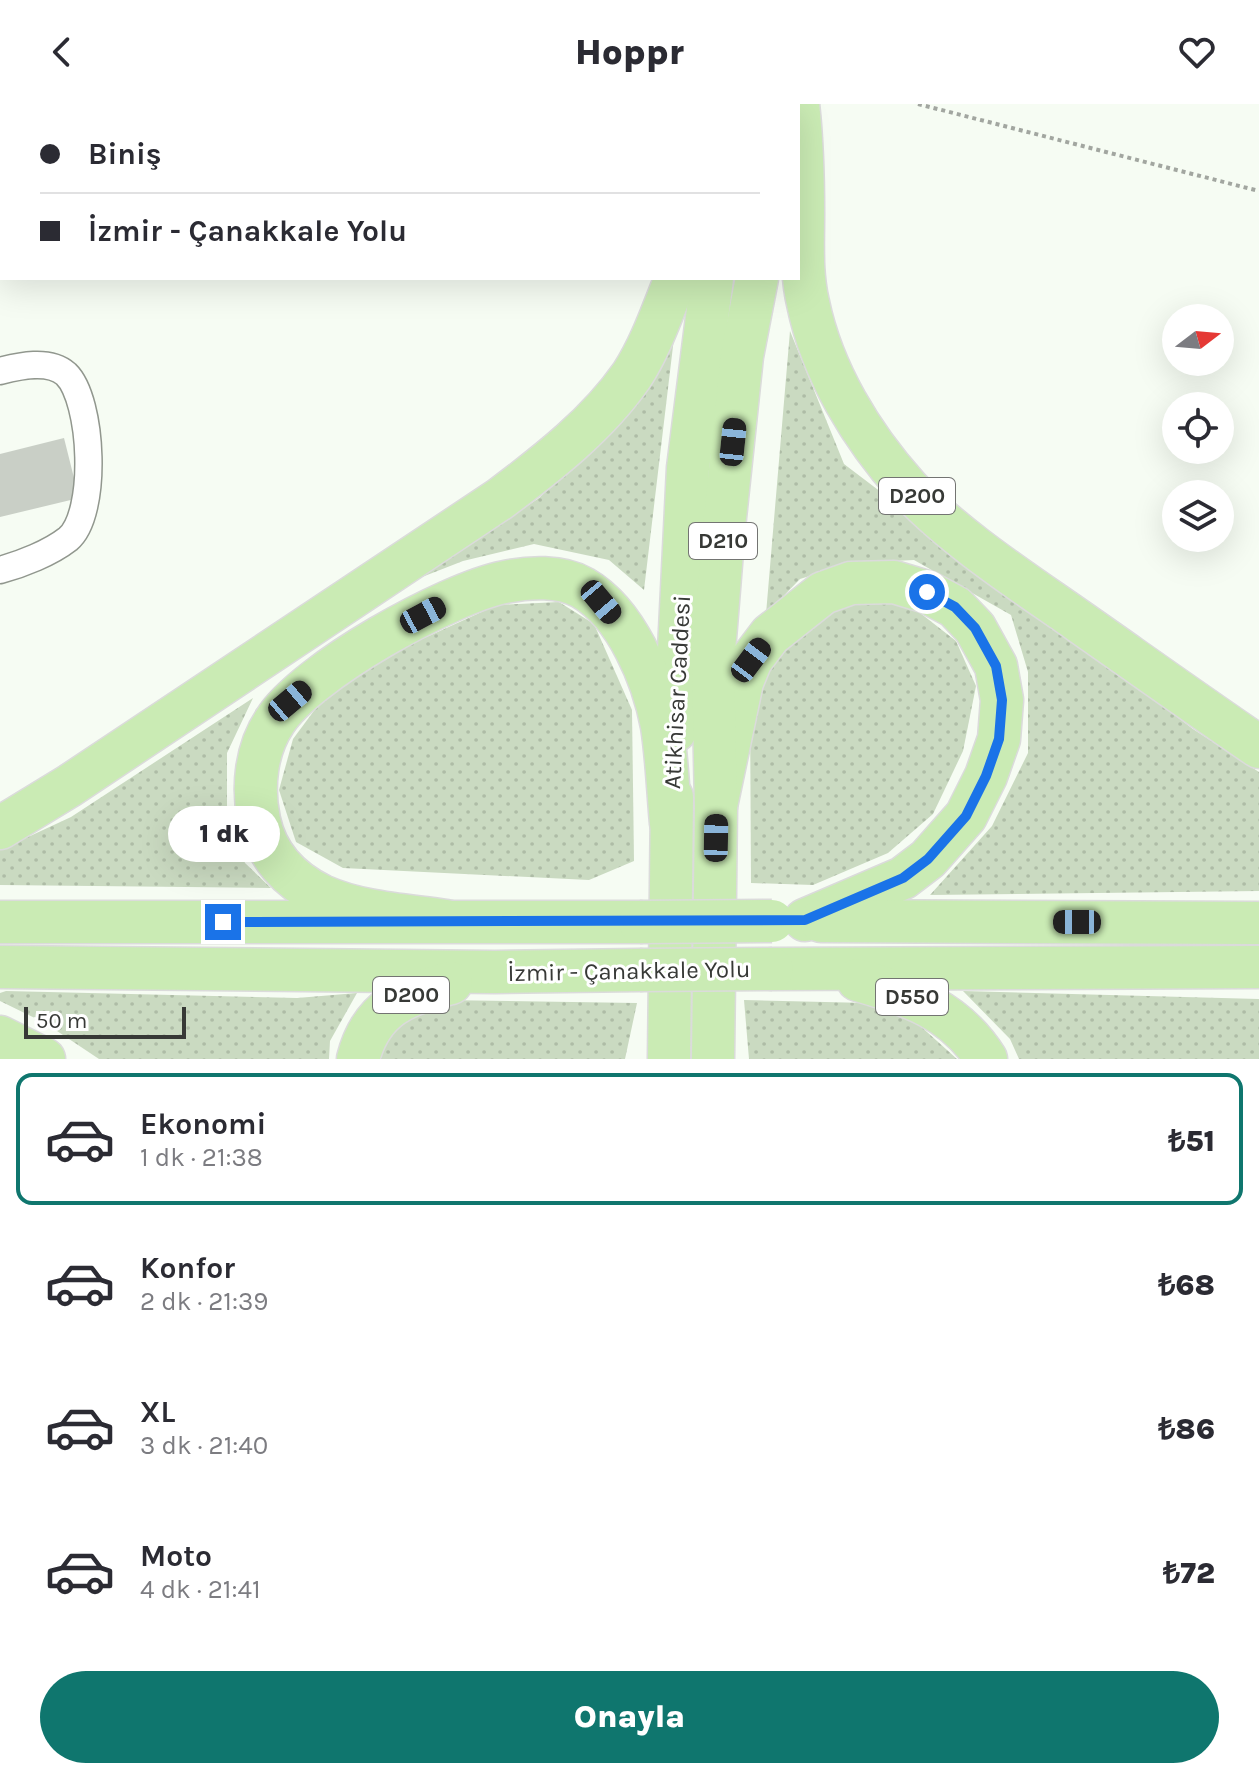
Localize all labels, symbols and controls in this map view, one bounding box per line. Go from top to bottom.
icon: back [40,30,84,74]
icon: heart [1175,30,1219,74]
text: Hoppr [575,31,684,73]
text: Biniş [88,136,162,172]
text: İzmir - Çanakkale Yolu [88,213,407,249]
north arrow [1162,304,1234,376]
map controls [1162,304,1234,552]
button: locate [1162,392,1234,464]
car [719,417,747,467]
road number: D200 [879,478,955,514]
button: layers [1162,480,1234,552]
road number: D210 [689,523,757,559]
route start [909,574,945,610]
car [576,576,626,628]
car [396,593,450,637]
street label: Atikhisar Caddesi [658,595,696,789]
car [727,634,775,686]
car [264,676,316,726]
callout: 1 dk [167,806,279,862]
car [704,814,728,862]
text: 1 dk [199,818,249,849]
route end [205,904,241,940]
car [1053,910,1101,934]
street label: İzmir - Çanakkale Yolu [507,955,751,987]
road number: D200 [373,977,449,1013]
road number: D550 [876,979,948,1015]
scale bar [24,1003,186,1039]
text: 50 m [36,1008,87,1034]
icon: car [44,1103,116,1175]
text: Ekonomi [140,1106,266,1142]
text: ₺51 [1168,1123,1215,1159]
text: 1 dk · 21:38 [140,1142,263,1173]
icon: car [44,1247,116,1319]
text: Konfor [140,1250,235,1286]
text: ₺68 [1158,1267,1215,1303]
text: 2 dk · 21:39 [140,1286,268,1317]
icon: car [44,1391,116,1463]
text: XL [140,1394,175,1430]
text: ₺86 [1158,1411,1215,1447]
text: 3 dk · 21:40 [140,1430,268,1461]
icon: car [44,1535,116,1607]
text: Moto [140,1538,212,1574]
text: ₺72 [1163,1555,1215,1591]
text: 4 dk · 21:41 [140,1574,261,1605]
button: Onayla [40,1671,1219,1763]

